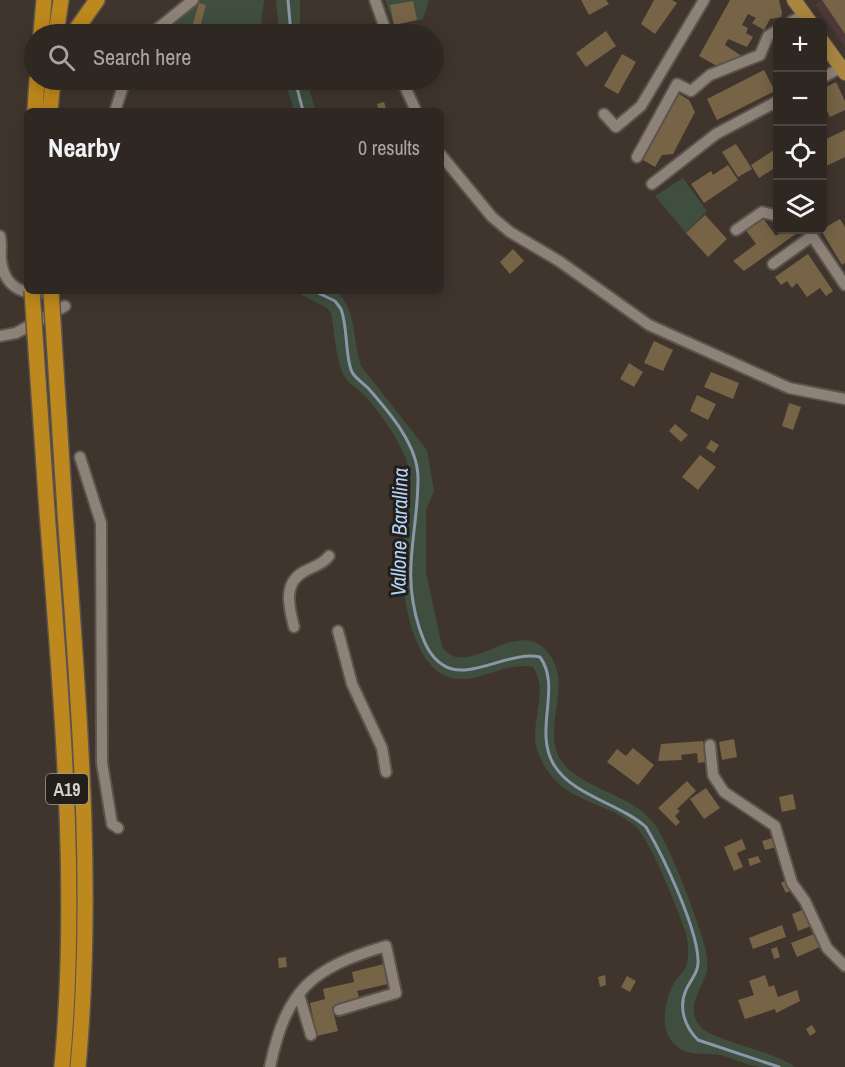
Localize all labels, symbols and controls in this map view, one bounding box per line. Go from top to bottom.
map controls [773,18,827,234]
button: + [773,18,827,72]
search box [24,24,444,90]
icon: search [45,41,78,74]
text: Search here [93,42,191,72]
button: − [773,72,827,126]
button: locate [773,126,827,180]
text: Nearby [48,130,120,165]
text: 0 results [358,134,420,161]
button: layers [773,180,827,234]
water label: Vallone Barallina [383,467,415,597]
road number: A19 [46,774,88,804]

